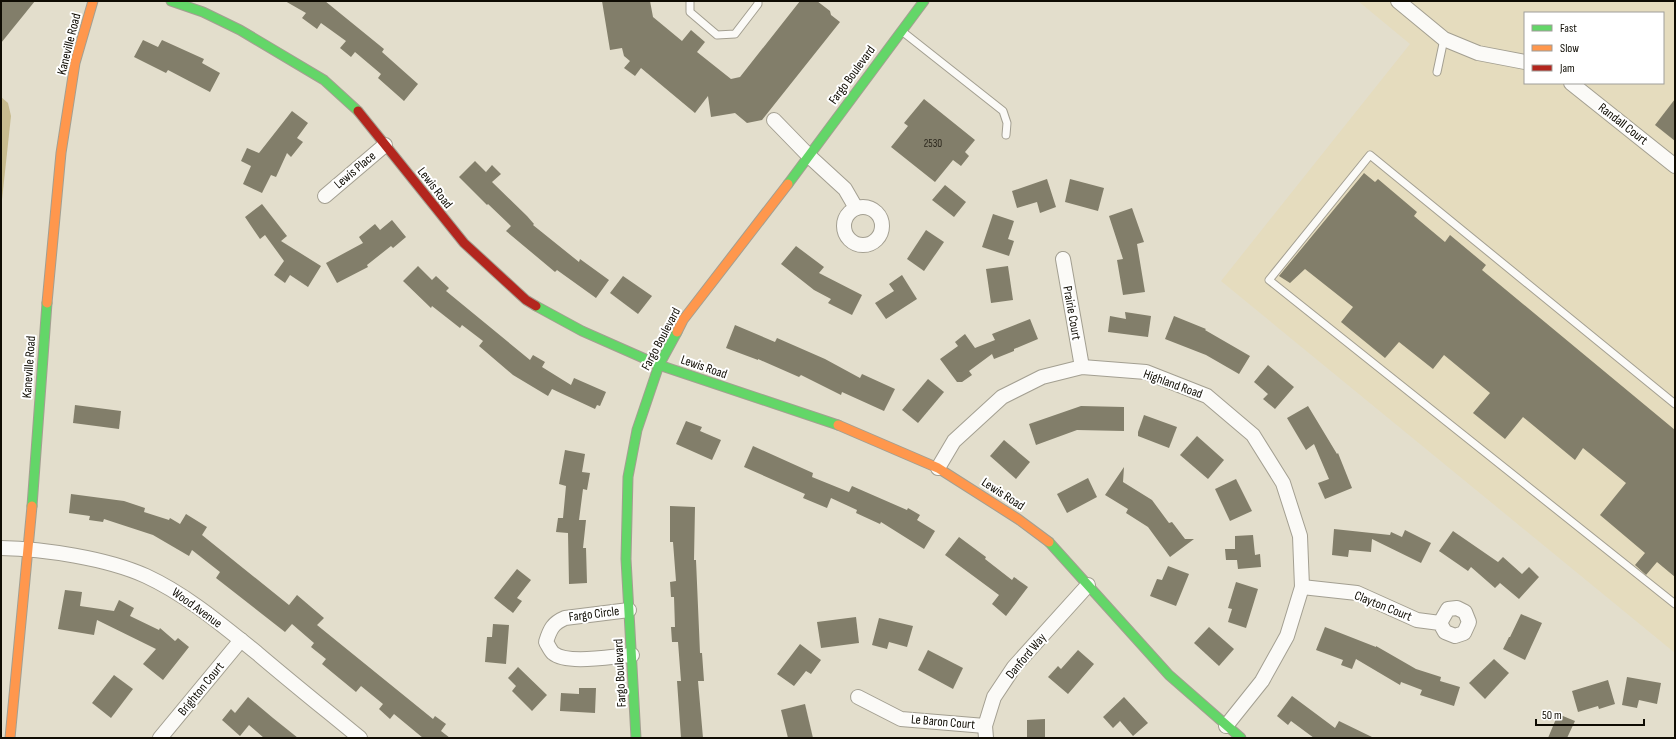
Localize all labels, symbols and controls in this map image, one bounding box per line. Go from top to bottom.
street label: Kaneville Road [54,12,84,76]
legend [1524,12,1664,84]
text: Fast [1560,21,1577,36]
text: Slow [1560,41,1579,56]
street label: Fargo Boulevard [825,43,879,107]
text: Jam [1559,61,1575,76]
street label: Randall Court [1595,100,1651,148]
house number: 2530 [924,137,942,150]
street label: Lewis Place [331,148,379,192]
street label: Lewis Road [414,164,456,212]
street label: Prairie Court [1059,285,1085,341]
street label: Fargo Boulevard [638,305,684,373]
street label: Kaneville Road [19,335,39,399]
street label: Lewis Road [679,352,729,382]
street label: Highland Road [1141,366,1205,402]
street label: Lewis Road [979,474,1027,514]
street label: Wood Avenue [169,584,225,632]
street label: Clayton Court [1352,587,1414,625]
street label: Fargo Circle [568,603,620,625]
street label: Danford Way [1002,630,1050,682]
street label: Fargo Boulevard [610,638,630,708]
street label: Brighton Court [174,659,228,719]
scale bar [1536,701,1644,727]
text: 50 m [1542,708,1562,723]
street label: Le Baron Court [910,711,976,733]

